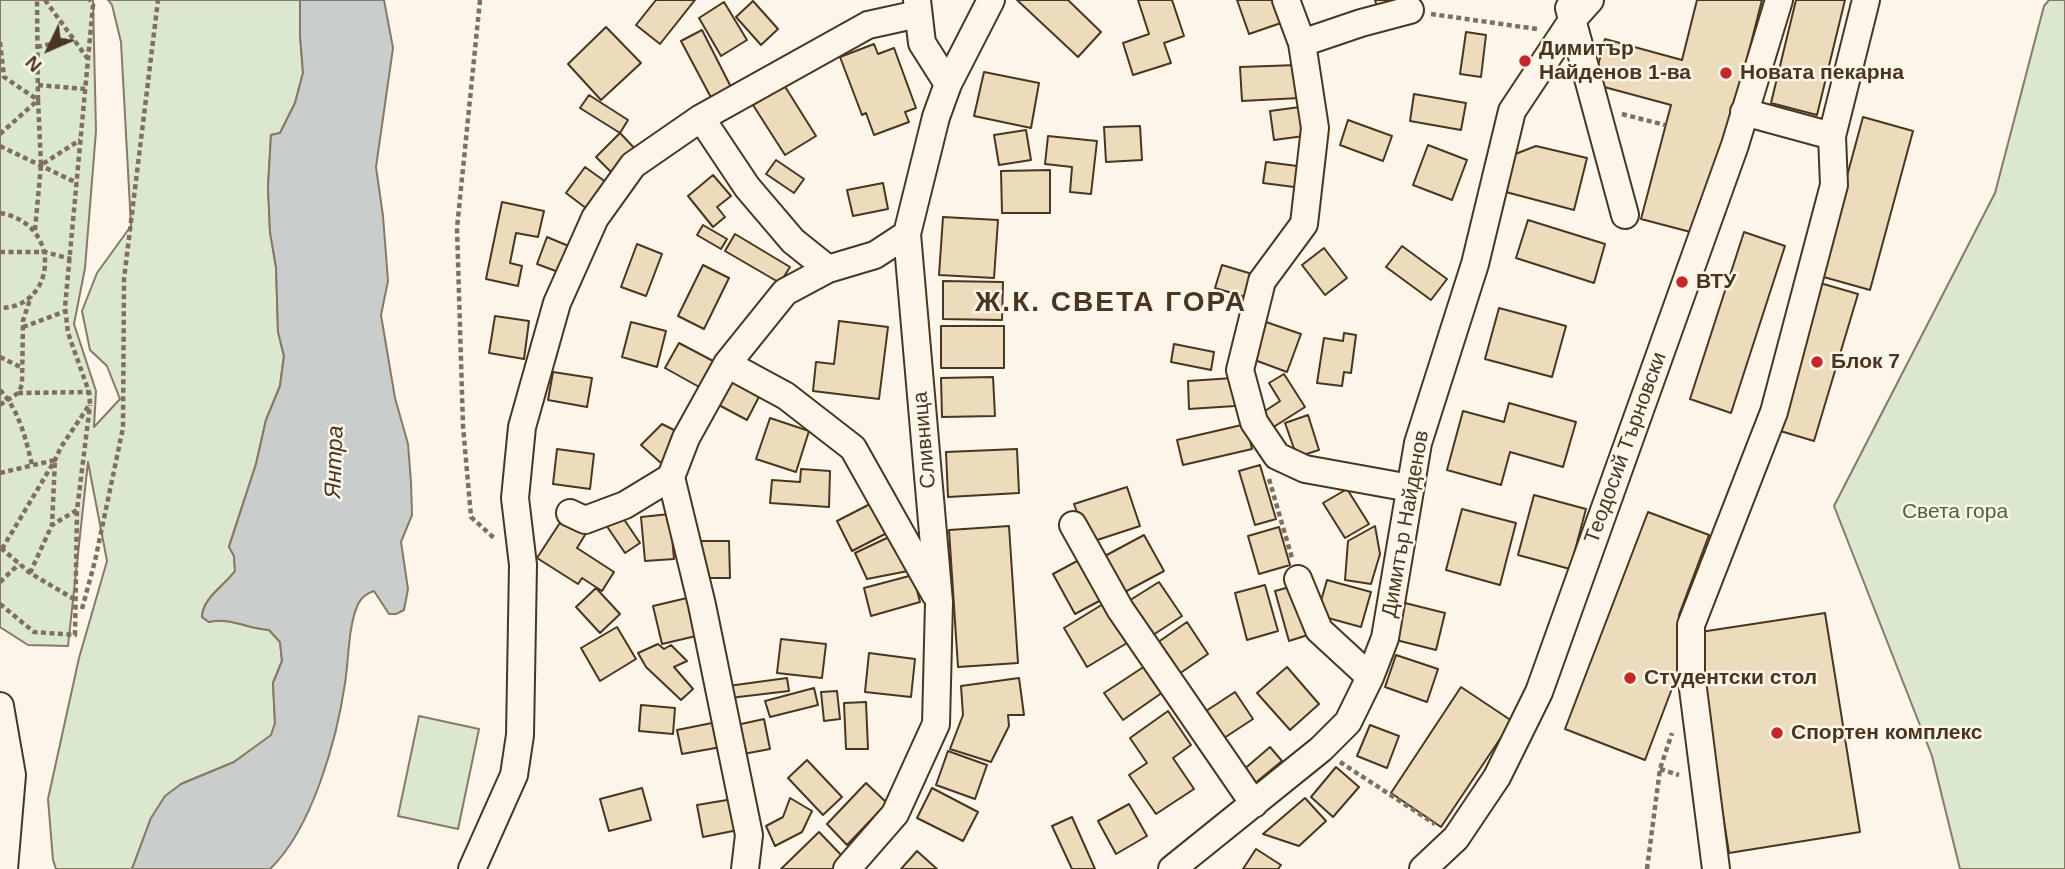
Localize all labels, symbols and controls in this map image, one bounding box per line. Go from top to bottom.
north arrow [14,14,84,84]
place label: Димитър Найденов 1-ва [1539,36,1691,86]
text: N [21,52,46,76]
marker: Димитър Найденов 1-ва [1517,53,1533,69]
place label: Новата пекарна [1740,60,1904,86]
marker: Новата пекарна [1718,65,1734,81]
place label: ВТУ [1696,269,1736,295]
marker: ВТУ [1674,274,1690,290]
district label: Ж.К. СВЕТА ГОРА [977,286,1245,320]
street label: Теодосий Търновски [1580,349,1672,547]
place label: Блок 7 [1831,349,1900,375]
marker: Блок 7 [1809,354,1825,370]
street label: Сливница [908,390,942,490]
water label: Янтра [320,425,350,499]
street label: Димитър Найденов [1377,429,1435,619]
park label: Света гора [1902,499,2008,525]
place label: Студентски стол [1644,665,1817,691]
marker: Студентски стол [1622,670,1638,686]
place label: Спортен комплекс [1791,720,1982,746]
marker: Спортен комплекс [1769,725,1785,741]

